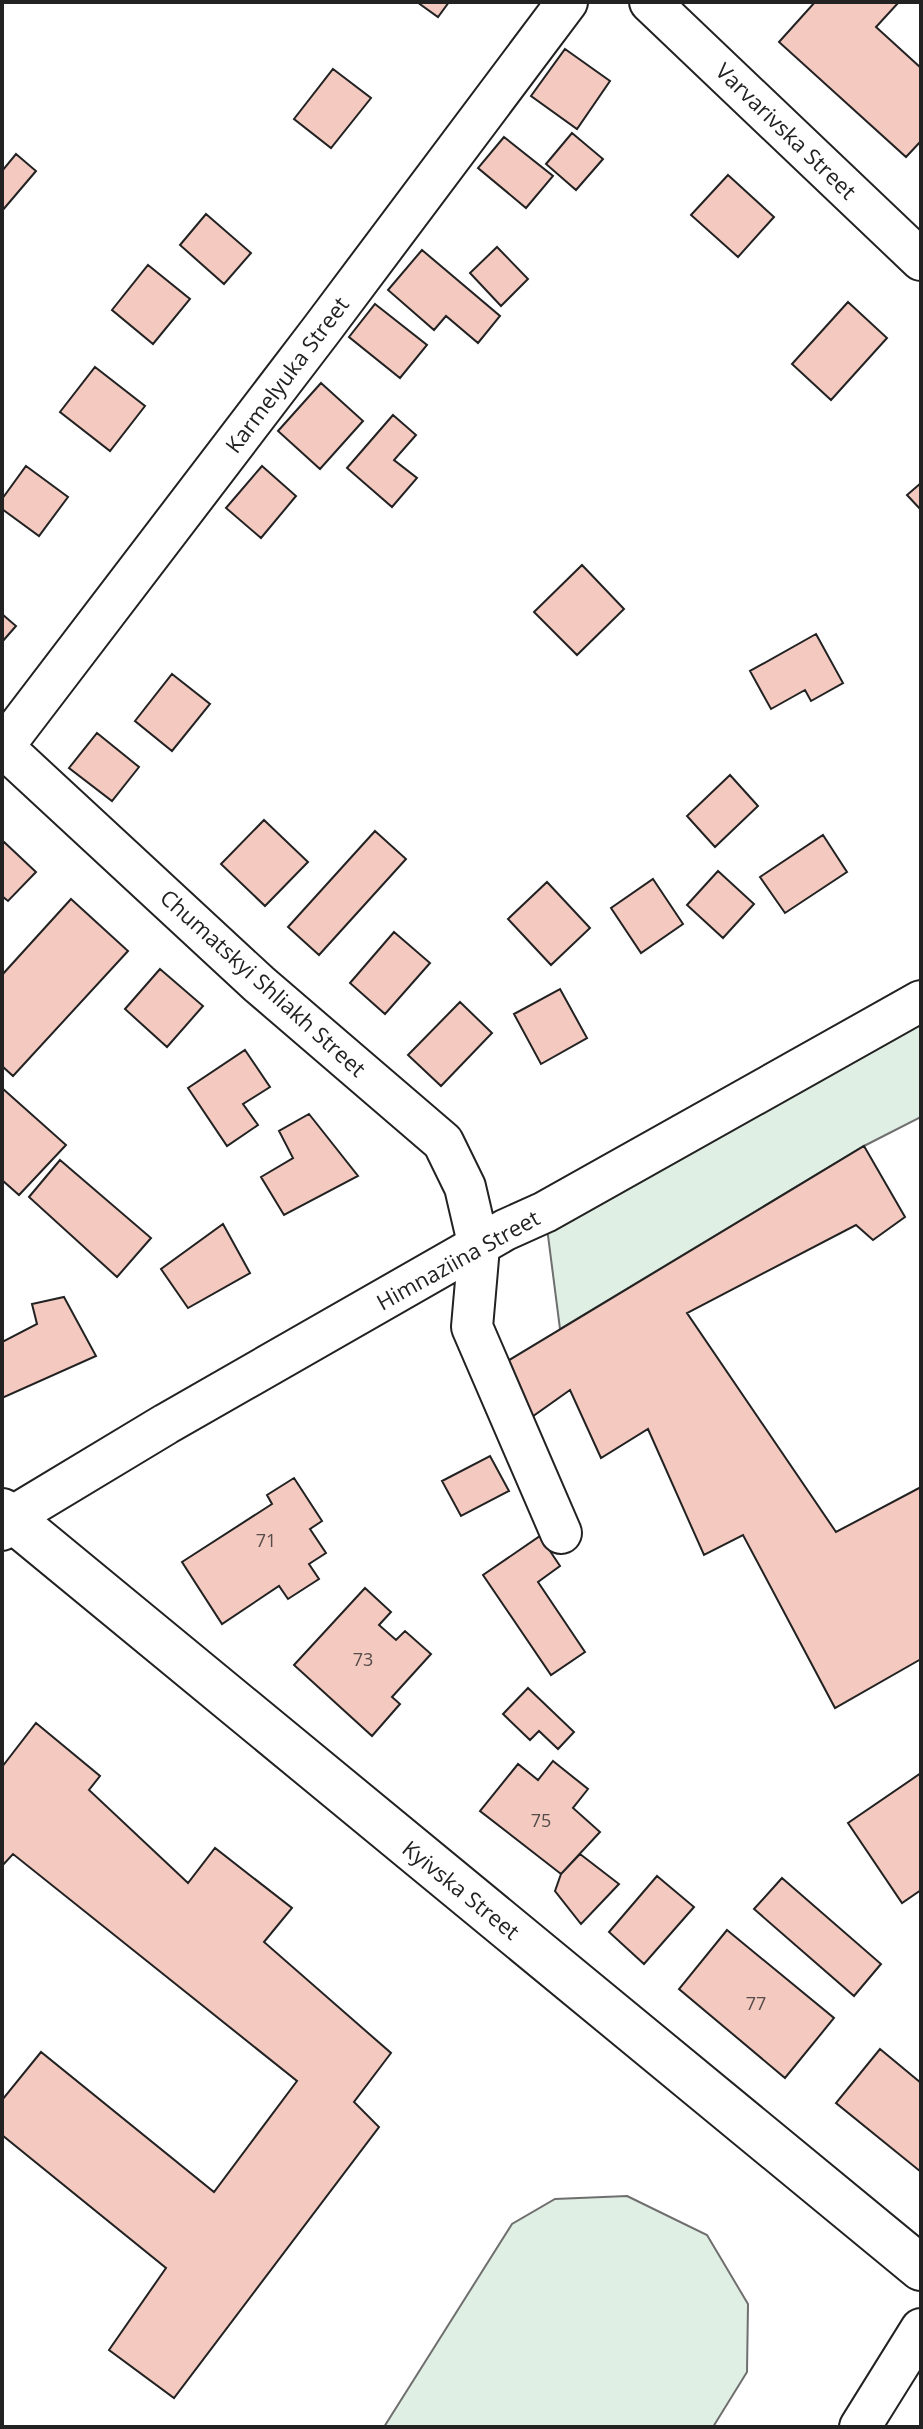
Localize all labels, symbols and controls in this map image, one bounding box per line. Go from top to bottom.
street label: Varvarivska Street [710,55,864,205]
street label: Karmelyuka Street [218,290,355,459]
street label: Chumatskyi Shliakh Street [155,882,373,1083]
street label: Himnaziina Street [371,1202,545,1316]
house number: 71 [256,1528,276,1552]
house number: 73 [353,1647,373,1671]
house number: 75 [531,1808,551,1832]
street label: Kyivska Street [397,1833,527,1946]
house number: 77 [746,1991,766,2015]

